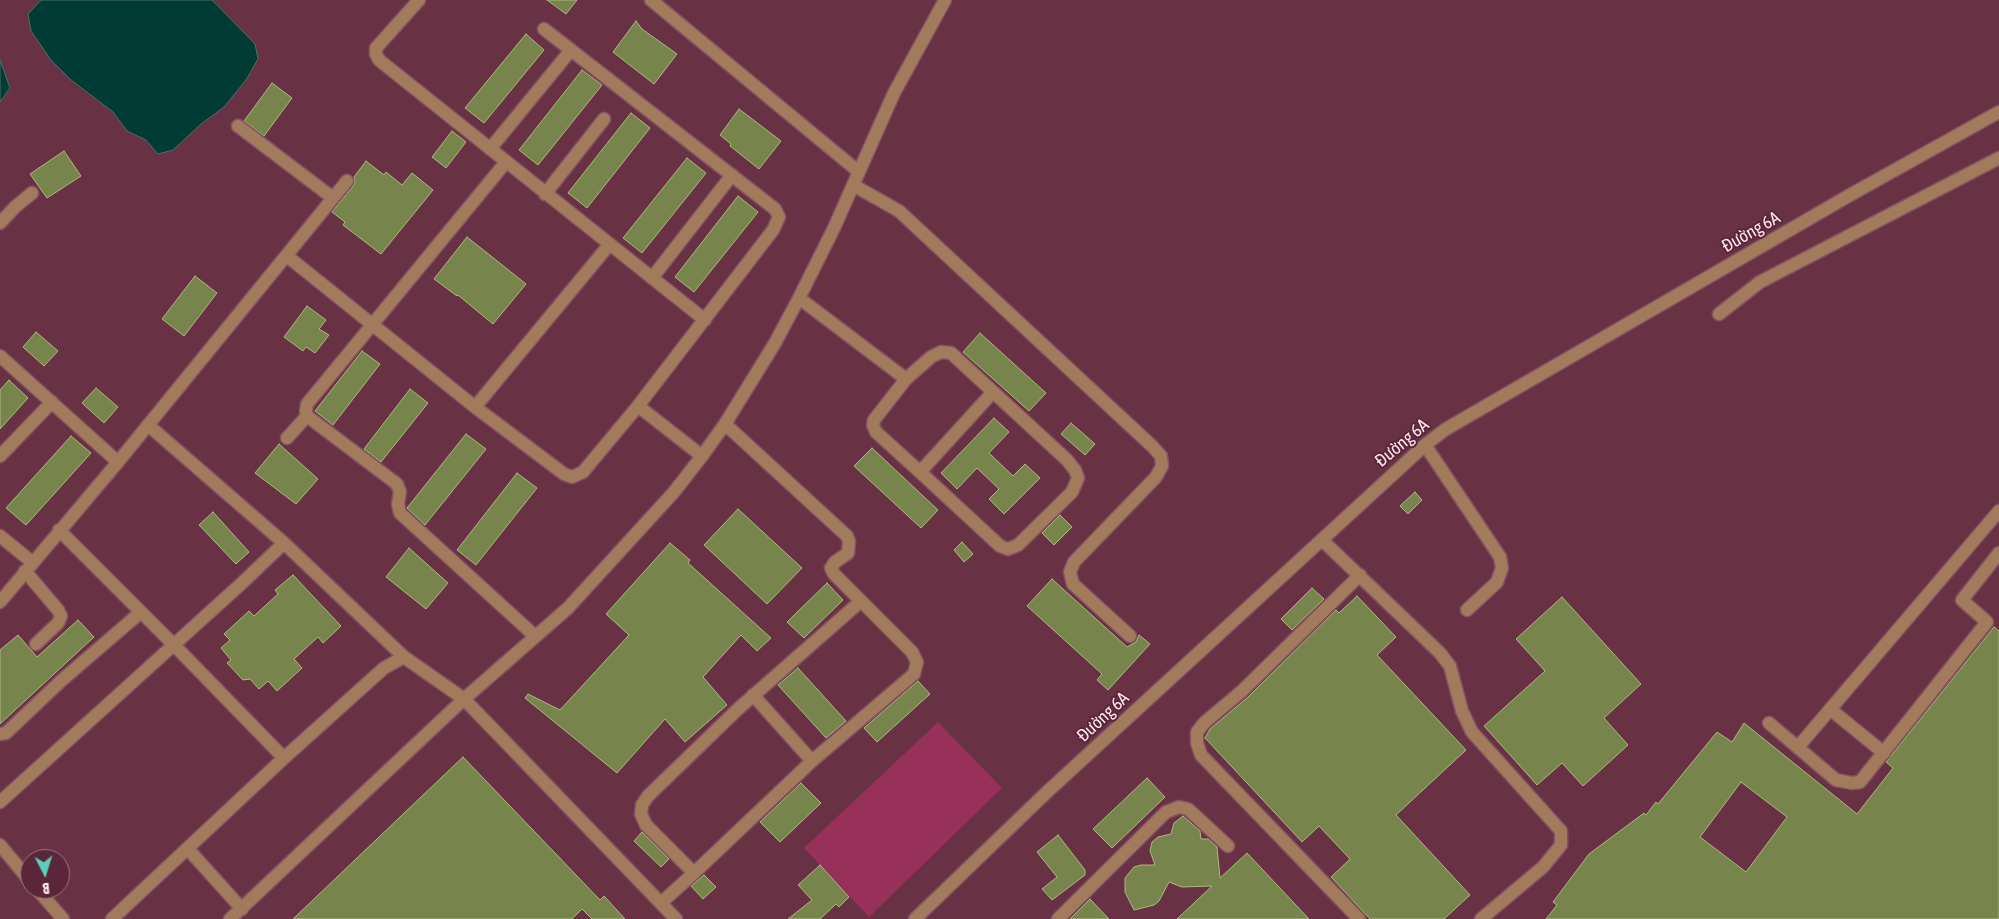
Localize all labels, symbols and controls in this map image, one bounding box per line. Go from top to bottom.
street label: Đường 6A [1718,207,1784,257]
street label: Đường 6A [1371,414,1433,472]
street label: Đường 6A [1072,687,1134,747]
north arrow [20,849,70,899]
text: B [42,880,50,896]

